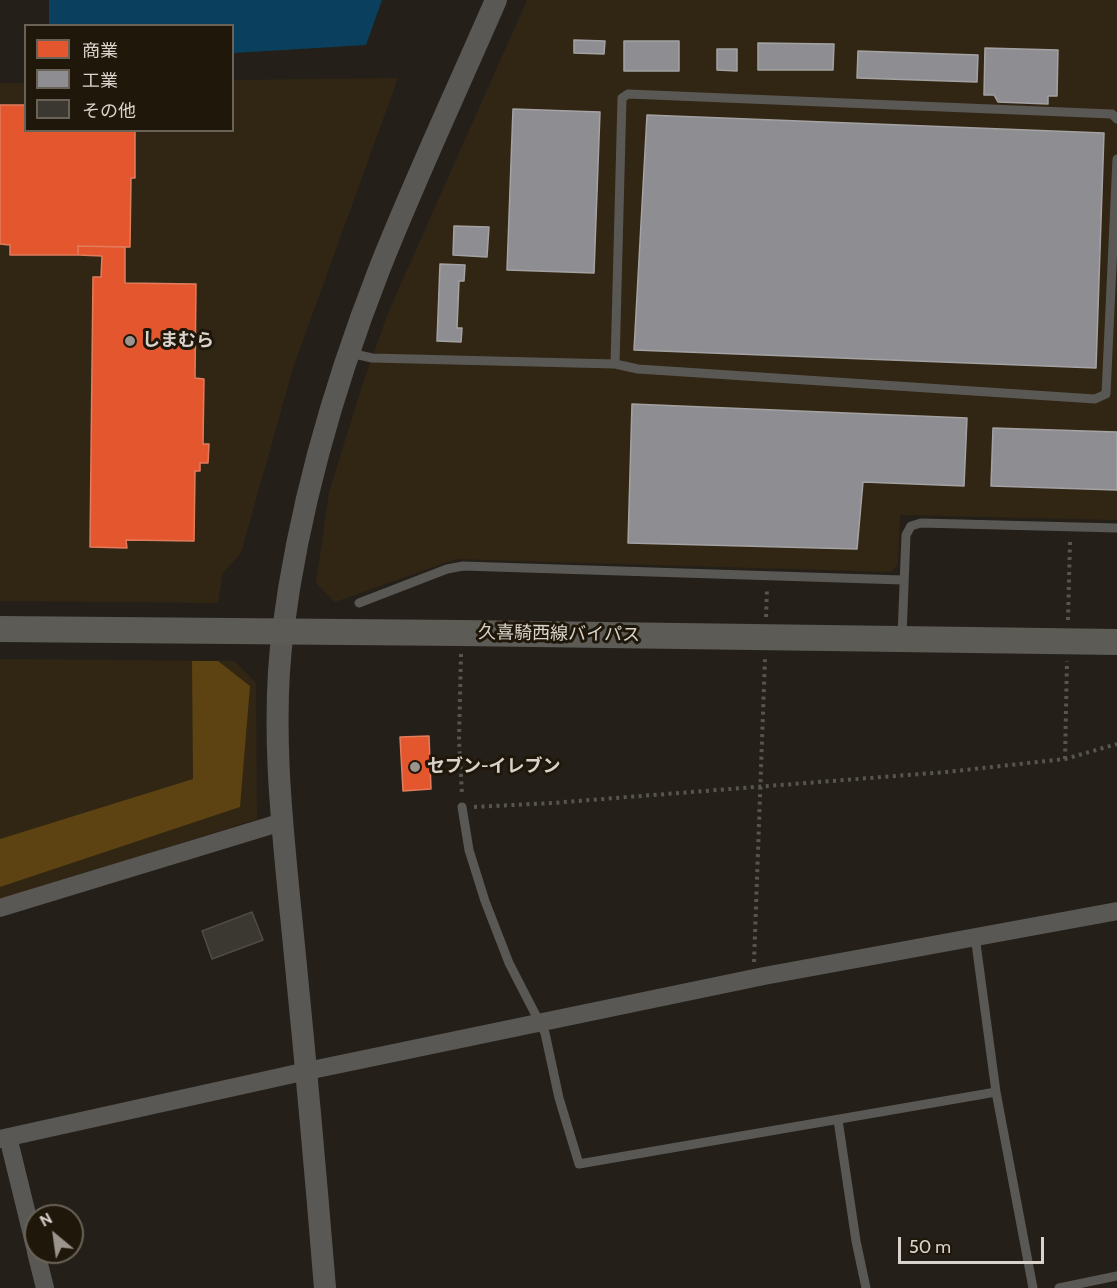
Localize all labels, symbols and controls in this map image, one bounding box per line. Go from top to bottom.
legend [24,24,234,132]
text: 商業 [82,40,118,62]
text: 工業 [82,70,118,92]
text: その他 [82,100,136,122]
place label: しまむら [142,330,214,352]
marker: しまむら [123,334,137,348]
street label: 久喜騎西線バイパス [478,622,640,646]
place label: セブン-イレブン [427,756,561,778]
marker: セブン-イレブン [408,760,422,774]
north arrow [24,1204,84,1264]
text: N [36,1209,56,1231]
scale bar [901,1225,1046,1263]
text: 50 m [909,1236,951,1258]

